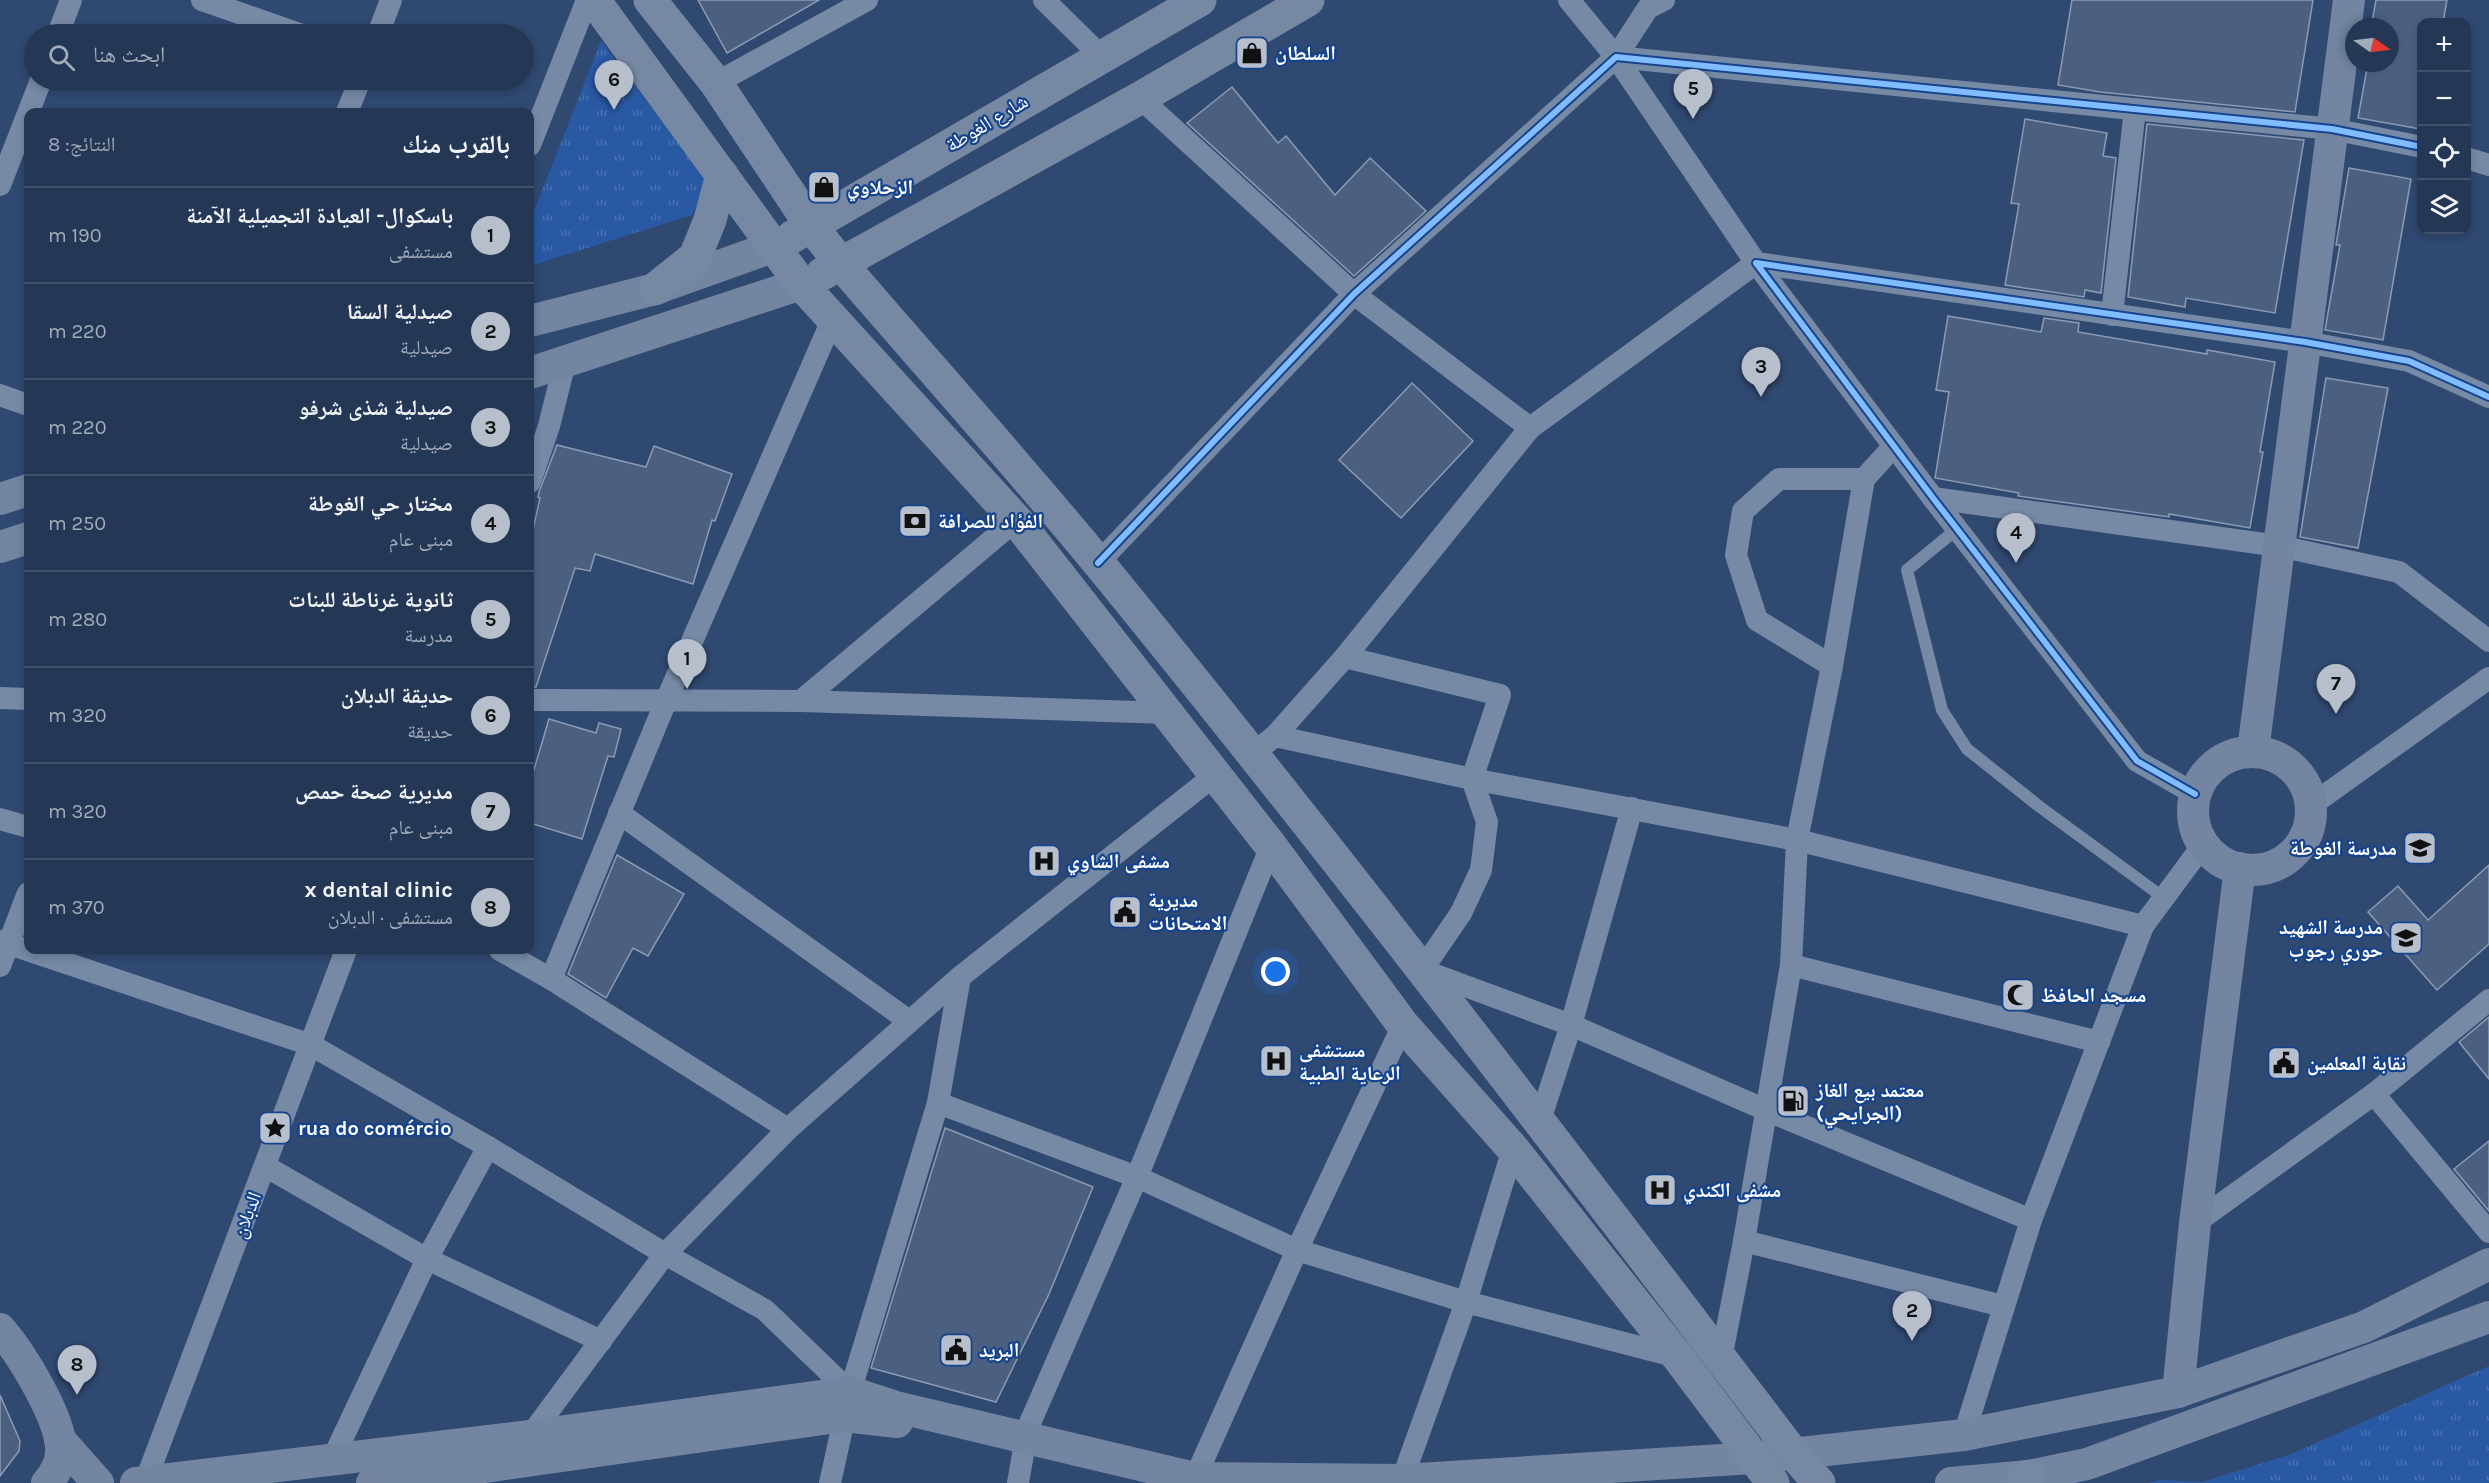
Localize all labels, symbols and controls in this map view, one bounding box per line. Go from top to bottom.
north arrow [2345,18,2399,72]
map controls [2417,18,2471,234]
button: + [2417,18,2471,72]
search box [24,24,534,90]
shop icon: السلطان [1234,35,1270,71]
icon: search [45,41,78,74]
text: ابحث هنا [93,42,165,68]
place label: السلطان [1275,42,1336,65]
pin: 6 [594,60,634,110]
pin: 5 [1674,70,1712,119]
button: − [2417,72,2471,126]
street label: شارع الغوطة [942,90,1033,157]
button: locate [2417,126,2471,180]
text: بالقرب منك [402,129,510,160]
text: النتائج: 8 [48,133,116,156]
shop icon: الزحلاوي [806,169,842,205]
place label: الزحلاوي [847,176,913,202]
button: layers [2417,180,2471,234]
text: باسكوال- العيادة التجميلية الآمنة [186,203,453,229]
text: 190 m [48,224,102,247]
text: 1 [487,224,494,247]
text: مستشفى [389,240,453,263]
text: صيدلية السقا [347,299,453,325]
text: 220 m [48,320,107,343]
text: 2 [484,320,497,343]
text: صيدلية [400,336,453,359]
pin: 3 [1742,348,1780,397]
text: صيدلية شذى شرفو [299,395,453,421]
text: 220 m [48,416,107,439]
text: 3 [484,416,497,439]
text: صيدلية [400,432,453,455]
text: مختار حي الغوطة [308,491,453,517]
bank icon: الفؤاد للصرافة [897,503,933,539]
place label: الفؤاد للصرافة [938,510,1043,533]
text: 250 m [48,512,106,535]
text: 4 [485,512,496,535]
pin: 4 [1996,514,2036,563]
text: مبنى عام [389,528,453,551]
text: ثانوية غرناطة للبنات [288,587,453,613]
text: 280 m [48,608,107,631]
text: 5 [485,608,496,631]
text: مدرسة [404,624,453,647]
pin: 1 [668,640,706,689]
pin: 7 [2316,664,2356,714]
text: حديقة الدبلان [341,683,453,709]
text: 320 m [48,704,107,727]
text: 6 [484,704,497,727]
text: حديقة [407,720,453,743]
text: مديرية صحة حمص [295,779,453,805]
text: 320 m [48,800,107,823]
text: 7 [486,800,495,823]
text: مبنى عام [389,816,453,839]
school or university icon: مدرسة الغوطة [2402,830,2438,866]
place label: مدرسة الغوطة [2290,837,2397,860]
hospital icon: مشفى الشاوي [1026,843,1062,879]
place label: مشفى الشاوي [1067,850,1170,876]
text: x dental clinic [304,877,453,903]
place label: مديرية الامتحانات [1148,889,1228,935]
public building icon: مديرية الامتحانات [1107,894,1143,930]
text: 370 m [48,896,105,919]
text: 8 [484,896,497,919]
text: مستشفى · الدبلان [328,906,453,929]
place label: مدرسة الشهيد حوري رجوب [2279,916,2383,965]
school or university icon: مدرسة الشهيد حوري رجوب [2388,920,2424,956]
your location [1261,957,1290,986]
mosque icon: مسجد الحافظ [2000,977,2036,1013]
place label: مسجد الحافظ [2041,984,2147,1007]
place label: مستشفى الرعاية الطبية [1299,1039,1401,1085]
hospital icon: مستشفى الرعاية الطبية [1258,1043,1294,1079]
public building icon: نقابة المعلمين [2266,1045,2302,1081]
place label: نقابة المعلمين [2307,1052,2406,1076]
place label: معتمد بيع الغاز (الجرايحي) [1815,1079,1924,1128]
fuel station icon: معتمد بيع الغاز (الجرايحي) [1775,1083,1811,1119]
place icon: rua do comércio [257,1110,293,1146]
place label: rua do comércio [298,1117,452,1140]
hospital icon: مشفى الكندي [1642,1172,1678,1208]
place label: مشفى الكندي [1683,1179,1781,1205]
street label: الدبلان [228,1189,266,1241]
pin: 2 [1892,1292,1932,1341]
public building icon: البريد [938,1332,974,1368]
place label: البريد [979,1339,1019,1362]
pin: 8 [58,1346,97,1395]

